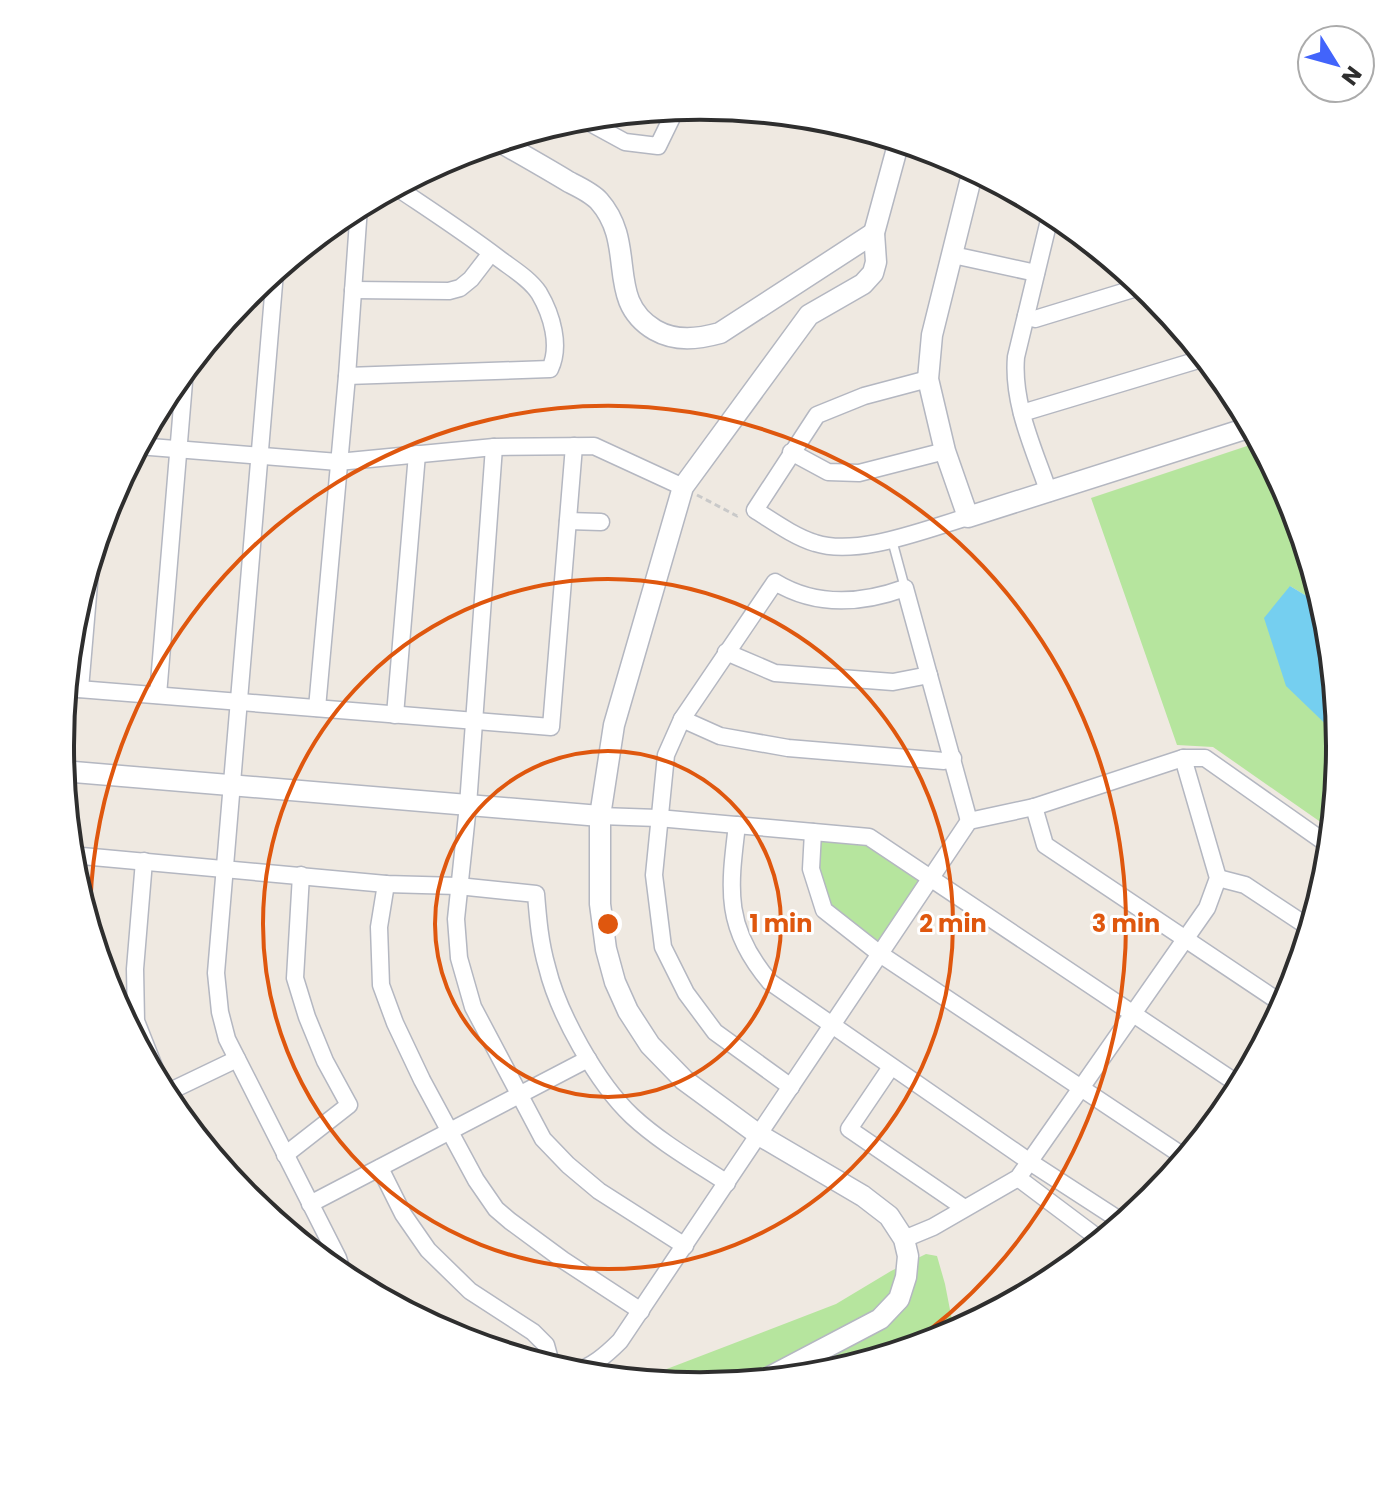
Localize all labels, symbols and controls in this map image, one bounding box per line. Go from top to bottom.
north arrow [1296,24,1376,104]
text: N [1334,60,1369,92]
text: 1 min [750,907,812,940]
text: 2 min [919,907,987,940]
text: 3 min [1092,907,1160,940]
centre of rings [594,910,622,938]

